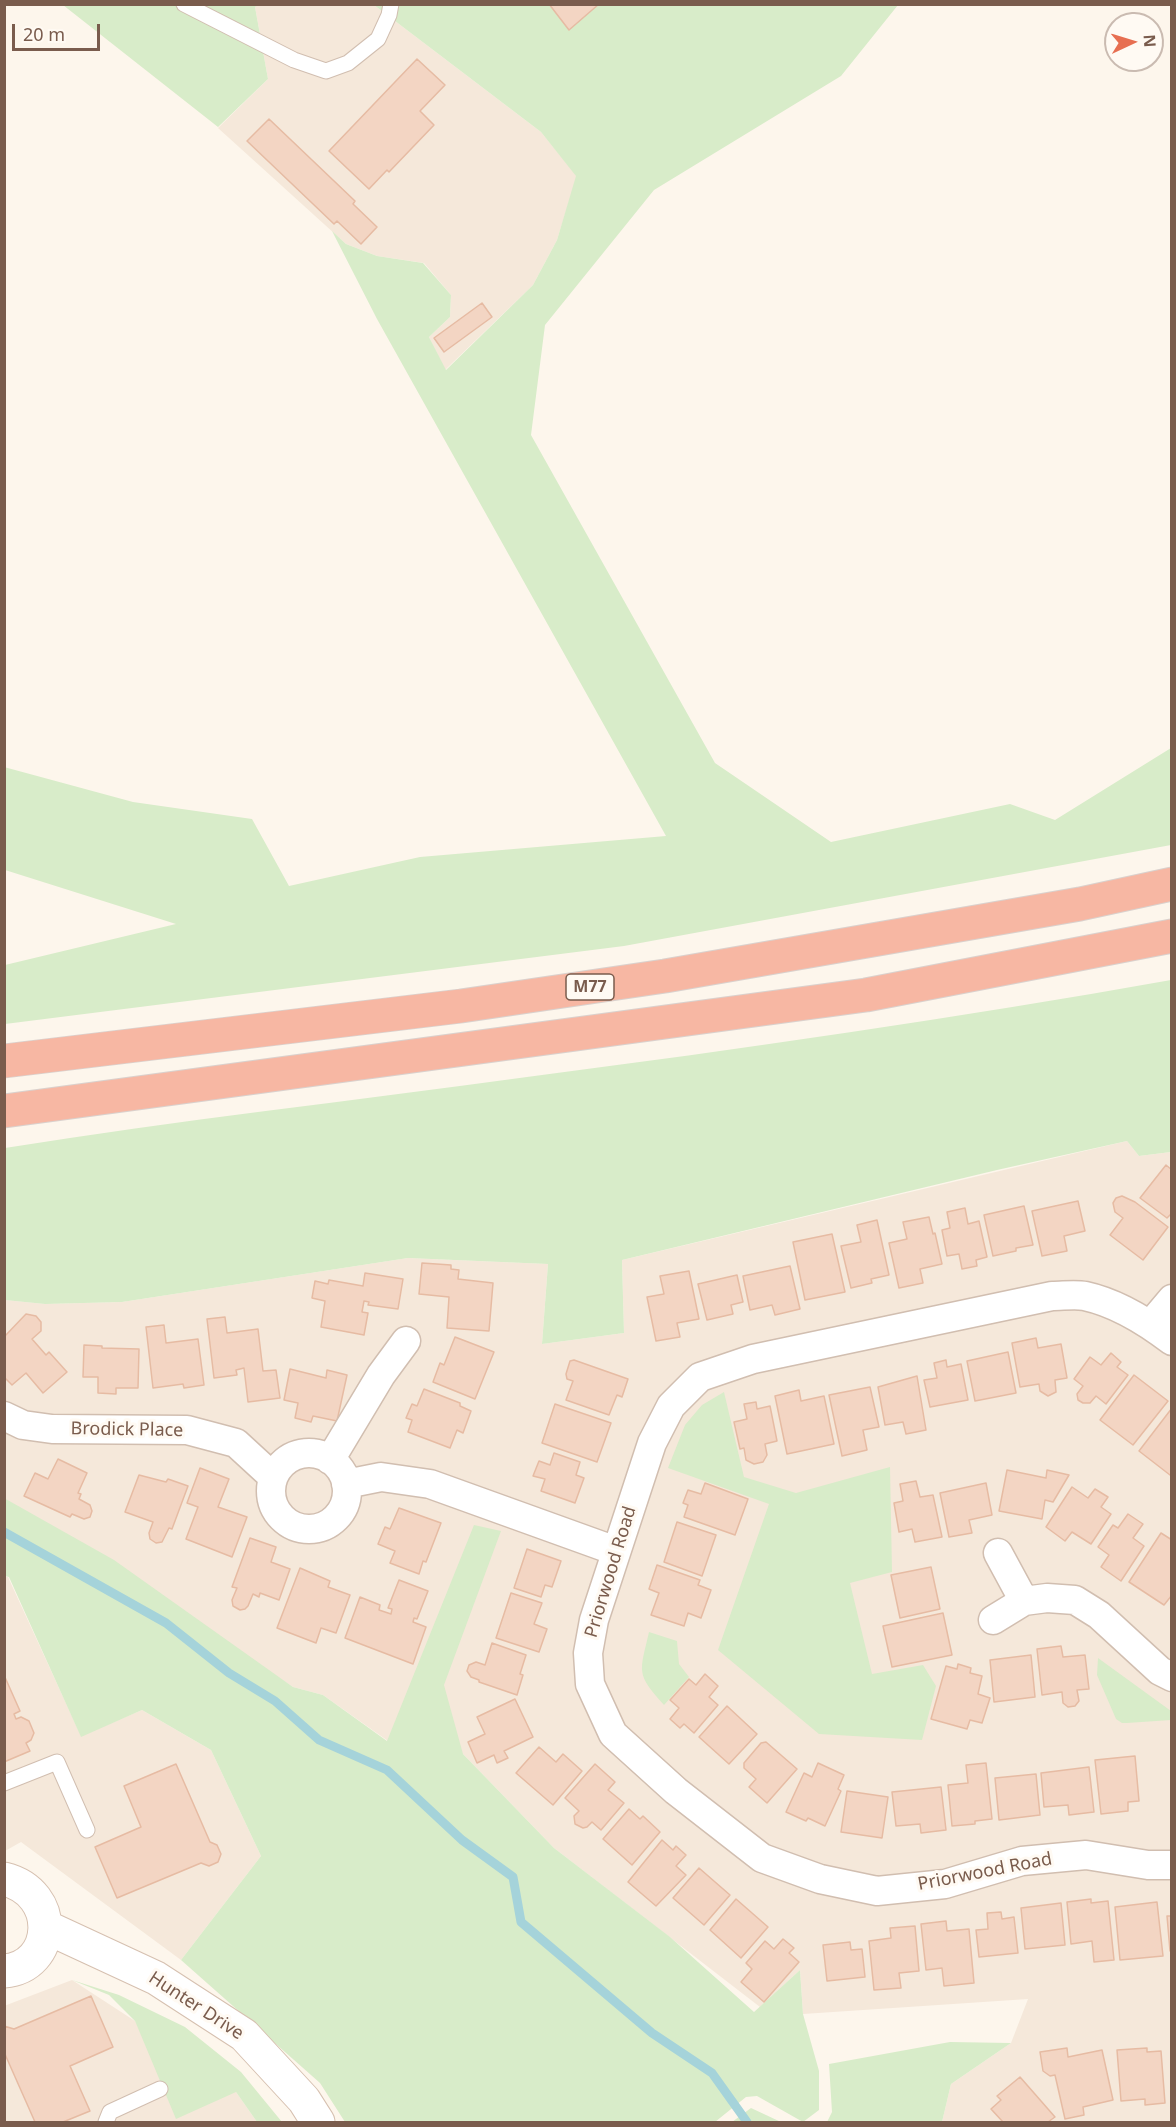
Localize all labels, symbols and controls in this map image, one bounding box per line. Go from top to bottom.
scale bar [15,12,104,50]
north arrow [1104,12,1164,72]
text: 20 m [23,22,65,46]
text: N [1139,34,1161,48]
road number: M77 [566,974,614,1000]
street label: Brodick Place [70,1418,184,1442]
street label: Priorwood Road [581,1504,641,1640]
street label: Priorwood Road [916,1848,1054,1896]
street label: Hunter Drive [144,1967,248,2045]

